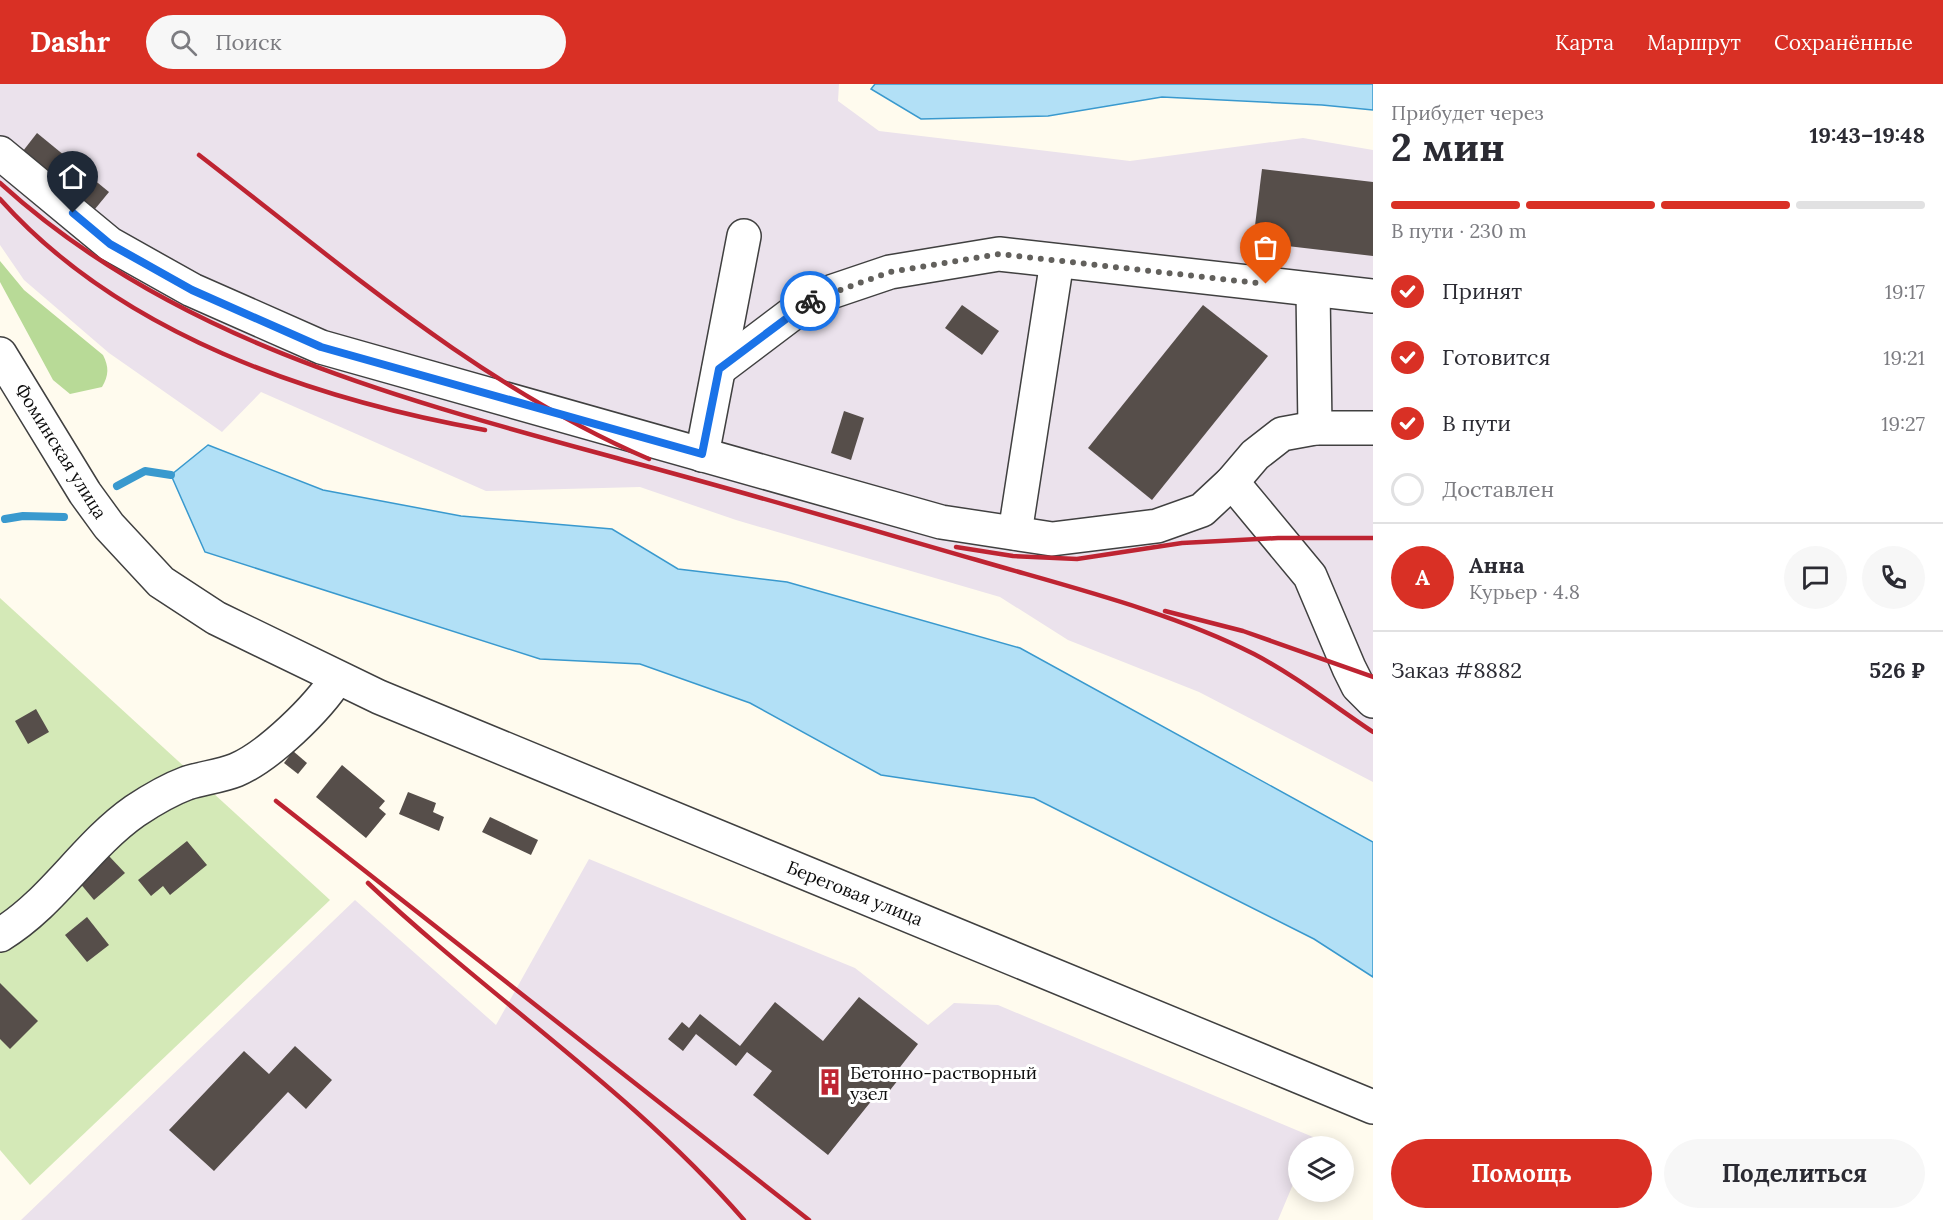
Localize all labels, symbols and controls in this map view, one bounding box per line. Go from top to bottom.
search box [146,15,566,69]
text: Dashr [30,24,110,60]
icon: search [167,26,200,59]
text: Поиск [215,28,282,56]
text: Карта [1555,29,1614,56]
text: Маршрут [1647,29,1741,56]
text: Сохранённые [1774,29,1913,56]
text: Прибудет через [1391,100,1544,125]
text: 19:43–19:48 [1809,121,1925,149]
text: 2 мин [1391,122,1505,172]
pin [47,151,98,213]
icon: home [56,160,89,193]
text: В пути · 230 m [1391,218,1527,243]
pin [1240,222,1291,284]
icon: bag [1249,231,1282,264]
courier [780,271,840,331]
icon: check [1391,275,1424,308]
text: Принят [1442,277,1522,305]
text: 19:17 [1885,279,1925,304]
icon: bike [794,285,827,318]
icon: check [1391,341,1424,374]
text: Готовится [1442,343,1551,371]
text: 19:21 [1883,345,1925,370]
street label: Фоминская улица [10,379,112,523]
icon: check [1391,407,1424,440]
text: В пути [1442,409,1511,437]
text: 19:27 [1881,411,1925,436]
text: Доставлен [1442,475,1554,503]
button: chat [1784,546,1847,609]
button: phone [1862,546,1925,609]
text: Анна [1469,551,1524,579]
text: А [1415,563,1430,591]
text: Курьер · 4.8 [1469,579,1580,604]
text: Заказ #8882 [1391,656,1522,684]
text: 526 ₽ [1869,656,1925,684]
street label: Береговая улица [784,855,926,931]
place label: Бетонно-растворный узел [850,1061,1037,1105]
building icon: Бетонно-растворный узел [815,1067,845,1097]
map controls [1288,1136,1354,1202]
button: layers [1288,1136,1354,1202]
button: Помощь [1391,1139,1652,1208]
button: Поделиться [1664,1139,1925,1208]

